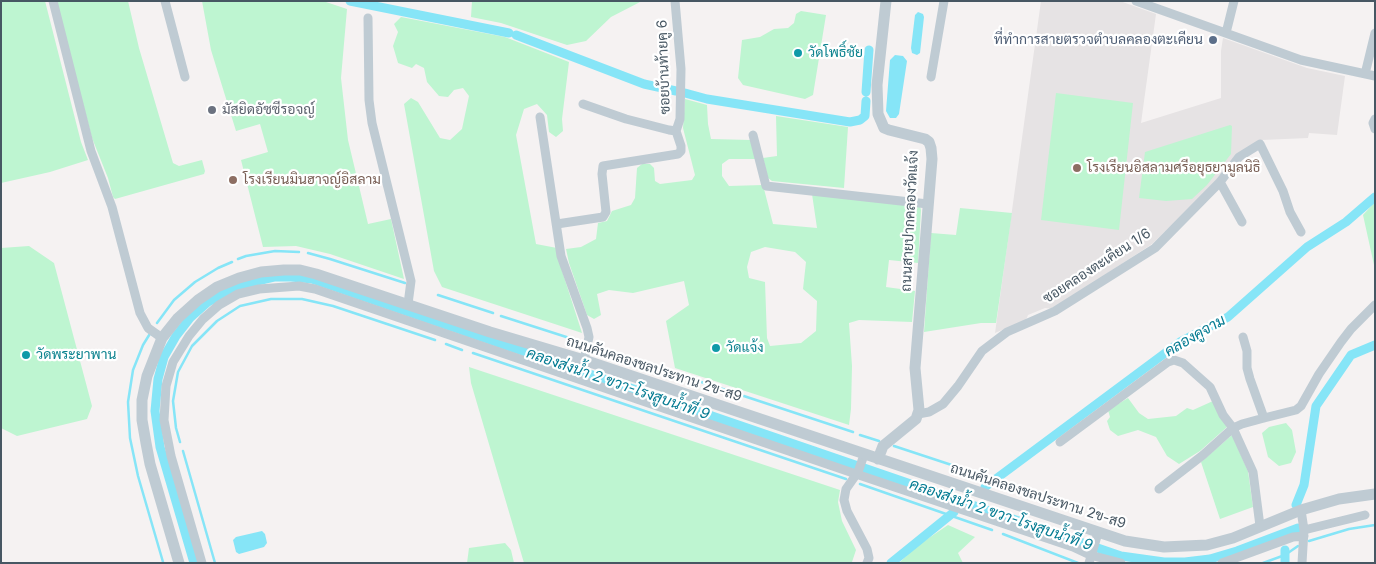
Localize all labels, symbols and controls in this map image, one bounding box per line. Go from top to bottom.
street label: ซอยบ้านท้ายคู 6 [654,19,674,115]
place label: ที่ทำการสายตรวจตำบลคลองตะเคียน [994,32,1203,48]
marker: ที่ทำการสายตรวจตำบลคลองตะเคียน [1207,34,1219,46]
place label: วัดโพธิ์ชัย [808,45,863,61]
marker: วัดโพธิ์ชัย [792,47,804,59]
place label: มัสยิดอัซซีรอจญ์ [222,102,315,118]
marker: มัสยิดอัซซีรอจญ์ [206,104,218,116]
street label: ถนนสายปากคลองวัดแจ้ง [898,150,922,292]
place label: โรงเรียนอิสลามศรีอยุธยามูลนิธิ [1087,160,1260,176]
marker: โรงเรียนอิสลามศรีอยุธยามูลนิธิ [1071,162,1083,174]
place label: โรงเรียนมินฮาจญ์อิสลาม [243,172,381,188]
marker: โรงเรียนมินฮาจญ์อิสลาม [227,174,239,186]
street label: ซอยคลองตะเคียน 1/6 [1040,225,1154,307]
water label: คลองคูจาม [1161,311,1229,361]
street label: ถนนคันคลองชลประทาน 2ข-ส9 [564,333,744,405]
place label: วัดแจ้ง [726,340,764,356]
marker: วัดแจ้ง [710,342,722,354]
water label: คลองส่งน้ำ 2 ขวา-โรงสูบน้ำที่ 9 [524,344,712,424]
place label: วัดพระยาพาน [36,347,116,363]
marker: วัดพระยาพาน [20,349,32,361]
street label: ถนนคันคลองชลประทาน 2ข-ส9 [948,460,1128,532]
water label: คลองส่งน้ำ 2 ขวา-โรงสูบน้ำที่ 9 [907,475,1095,555]

